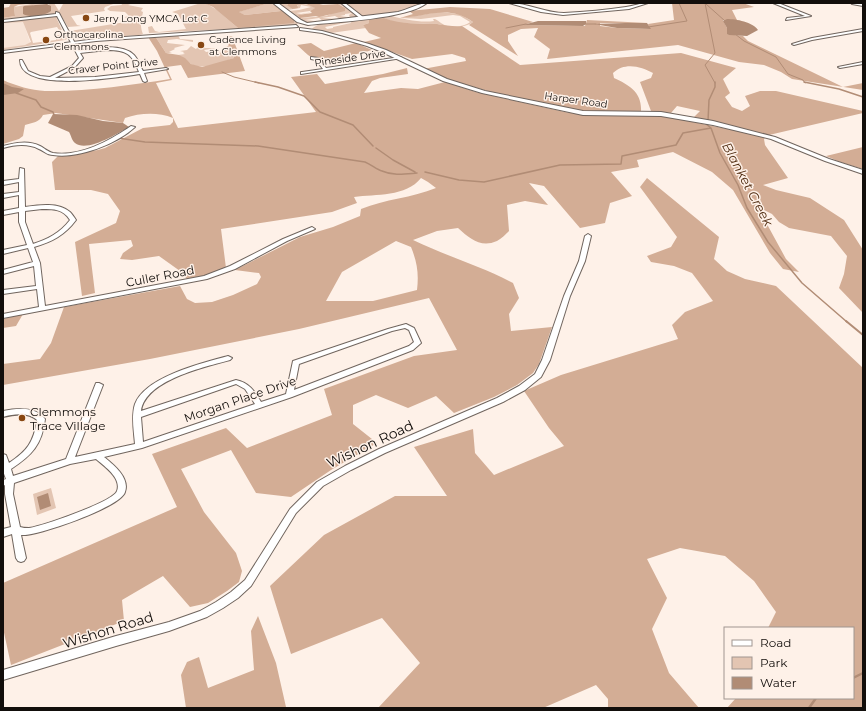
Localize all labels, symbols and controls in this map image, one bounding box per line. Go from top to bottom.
place label: Jerry Long YMCA Lot C [93,12,208,25]
marker: Jerry Long YMCA Lot C [81,13,91,23]
place label: Orthocarolina Clemmons [54,28,123,53]
place label: Cadence Living at Clemmons [209,33,286,58]
marker: Orthocarolina Clemmons [41,35,51,45]
marker: Cadence Living at Clemmons [196,40,206,50]
street label: Pineside Drive [314,47,386,69]
street label: Craver Point Drive [68,55,158,77]
street label: Harper Road [544,89,608,111]
water label: Blanket Creek [719,139,777,230]
street label: Culler Road [125,262,195,290]
street label: Morgan Place Drive [182,373,298,425]
place label: Clemmons Trace Village [30,404,106,433]
marker: Clemmons Trace Village [17,413,27,423]
street label: Wishon Road [324,416,416,472]
street label: Wishon Road [60,608,156,652]
legend [724,627,854,699]
text: Road [760,635,791,650]
text: Park [760,655,788,670]
text: Water [760,675,797,690]

